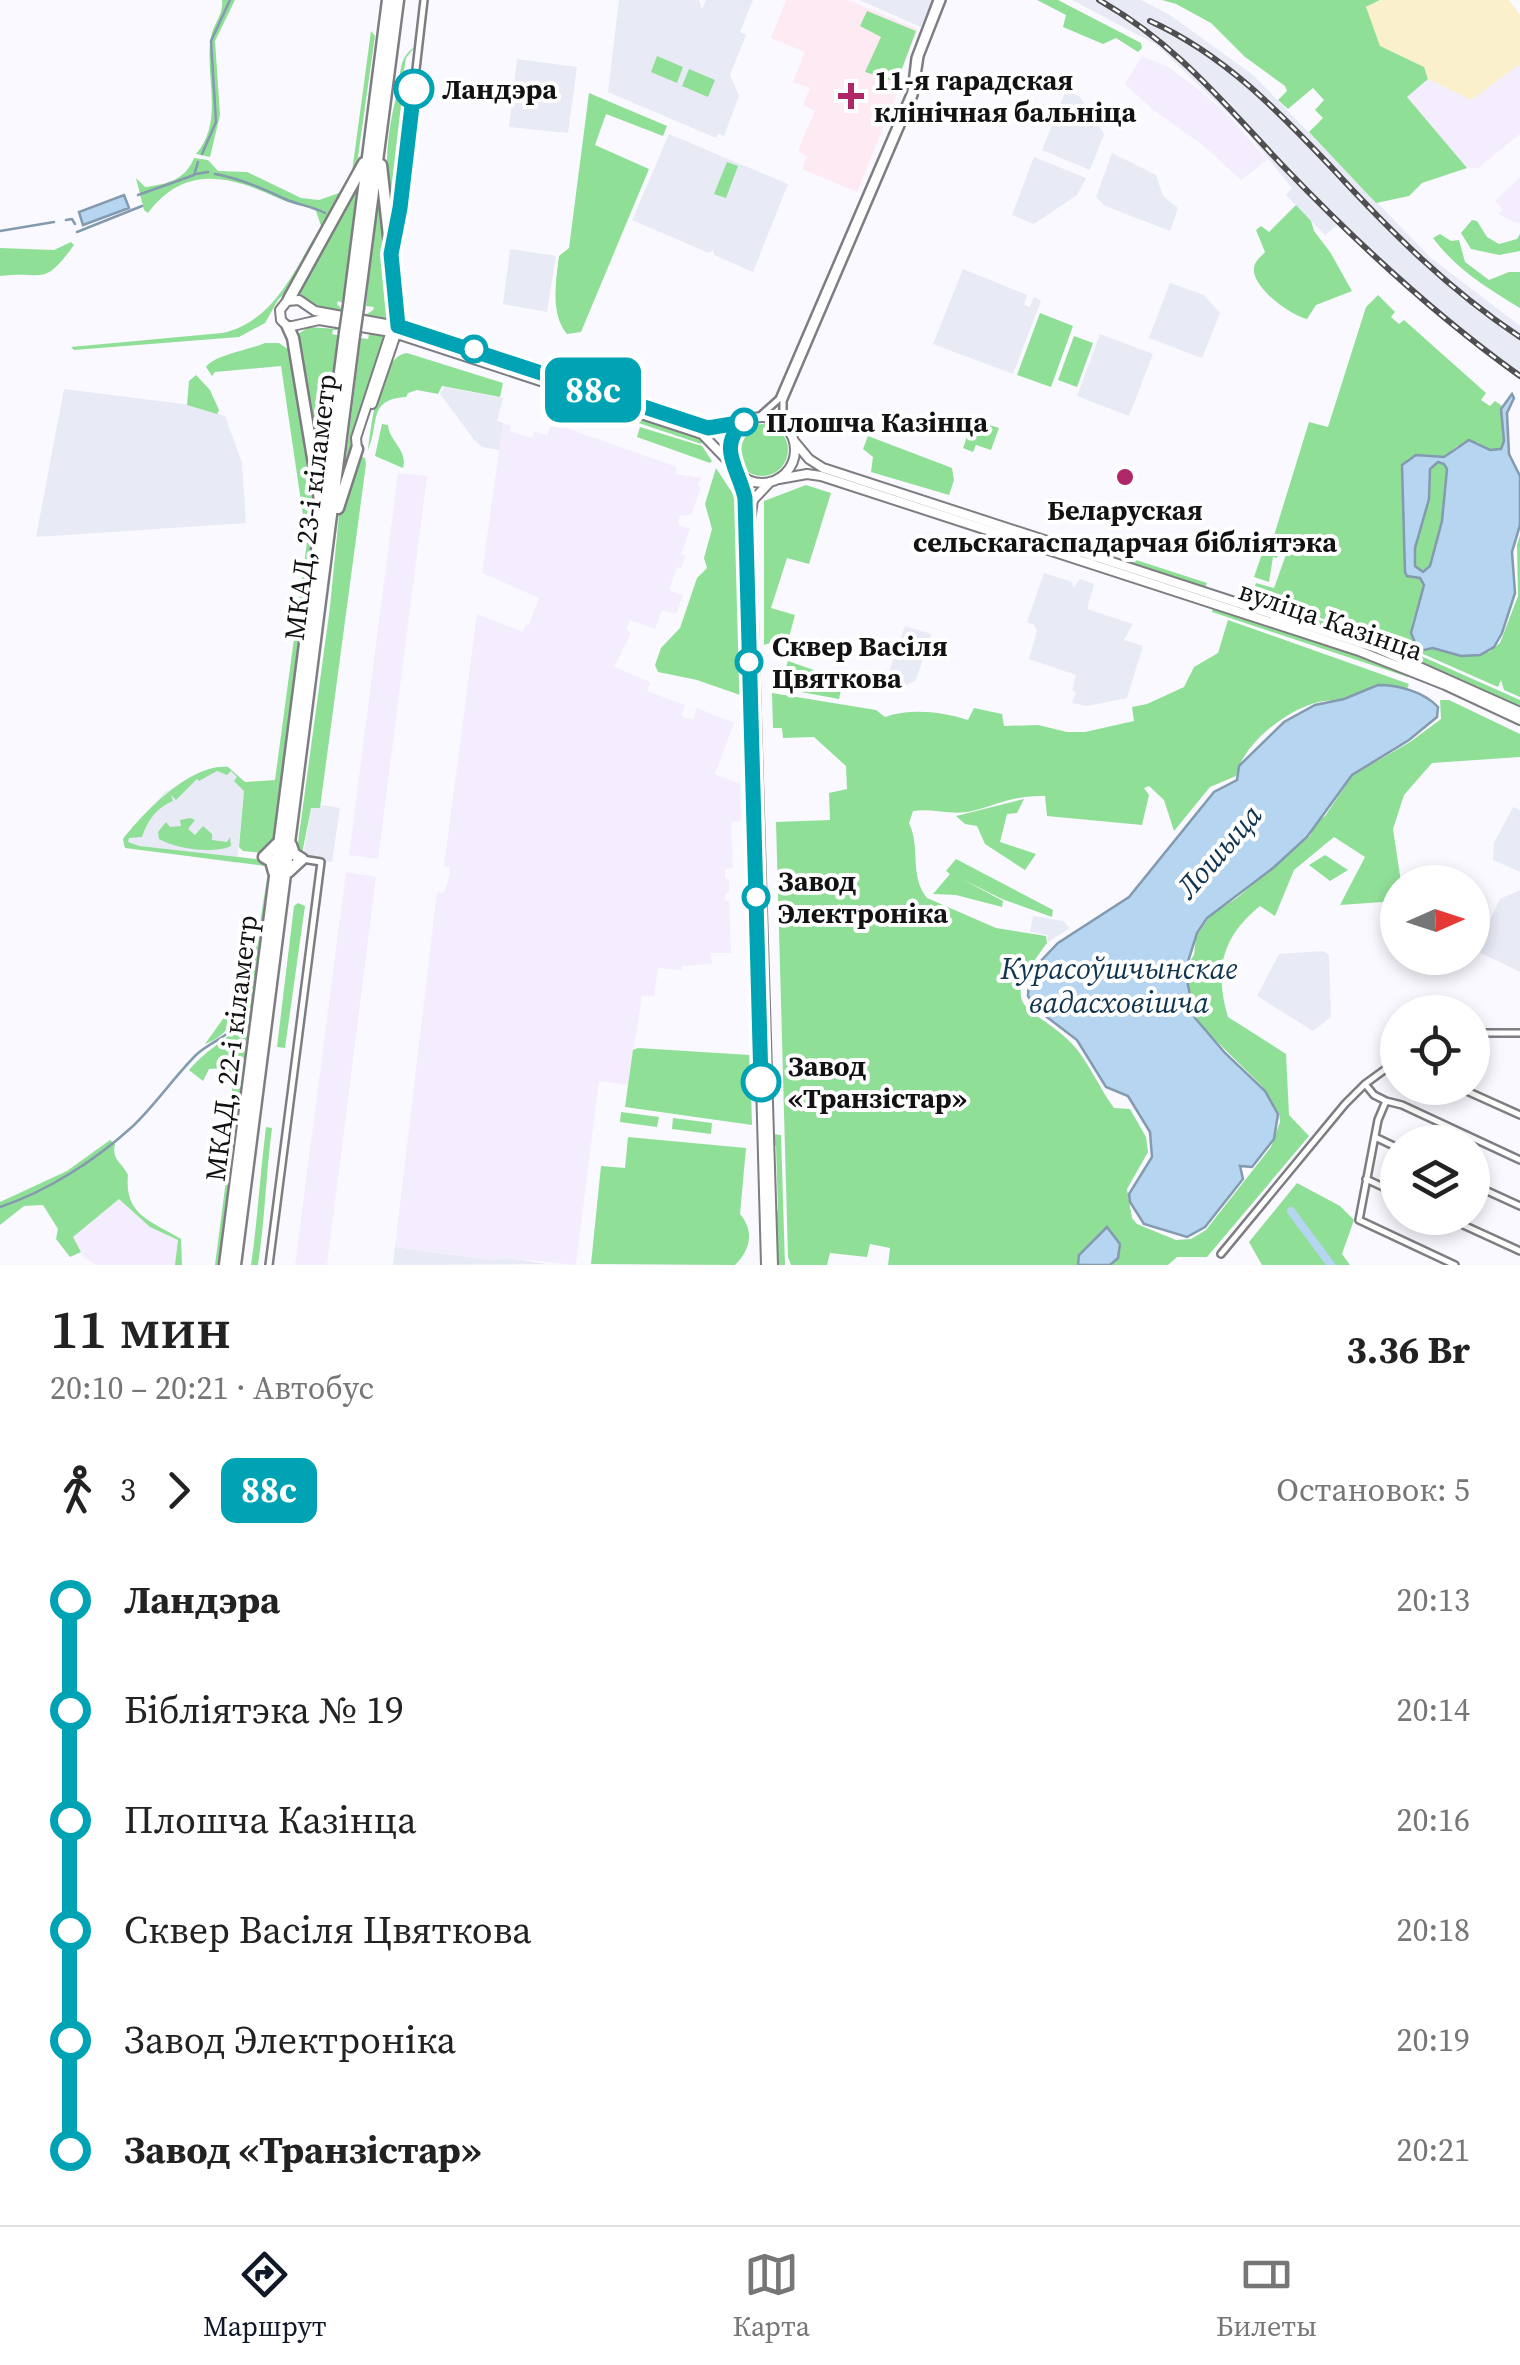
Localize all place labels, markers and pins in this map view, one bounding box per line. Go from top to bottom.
place label: 11-я гарадская клінічная бальніца [874,61,1137,131]
marker: Ландэра [395,70,433,108]
place label: Ландэра [442,70,557,108]
marker: 11-я гарадская клінічная бальніца [838,83,864,109]
unlabelled marker [461,336,487,362]
place label: Плошча Казінца [766,403,988,441]
marker: Плошча Казінца [731,409,757,435]
marker: Беларуская сельскагаспадарчая бібліятэка [1114,466,1136,488]
place label: Беларуская сельскагаспадарчая бібліятэка [913,491,1337,561]
place label: Сквер Васіля Цвяткова [772,627,948,697]
marker: Сквер Васіля Цвяткова [736,649,762,675]
place label: Завод Электроніка [778,862,948,932]
marker: Завод Электроніка [743,884,769,910]
place label: Завод «Транзістар» [788,1047,967,1117]
marker: Завод «Транзістар» [742,1063,780,1101]

